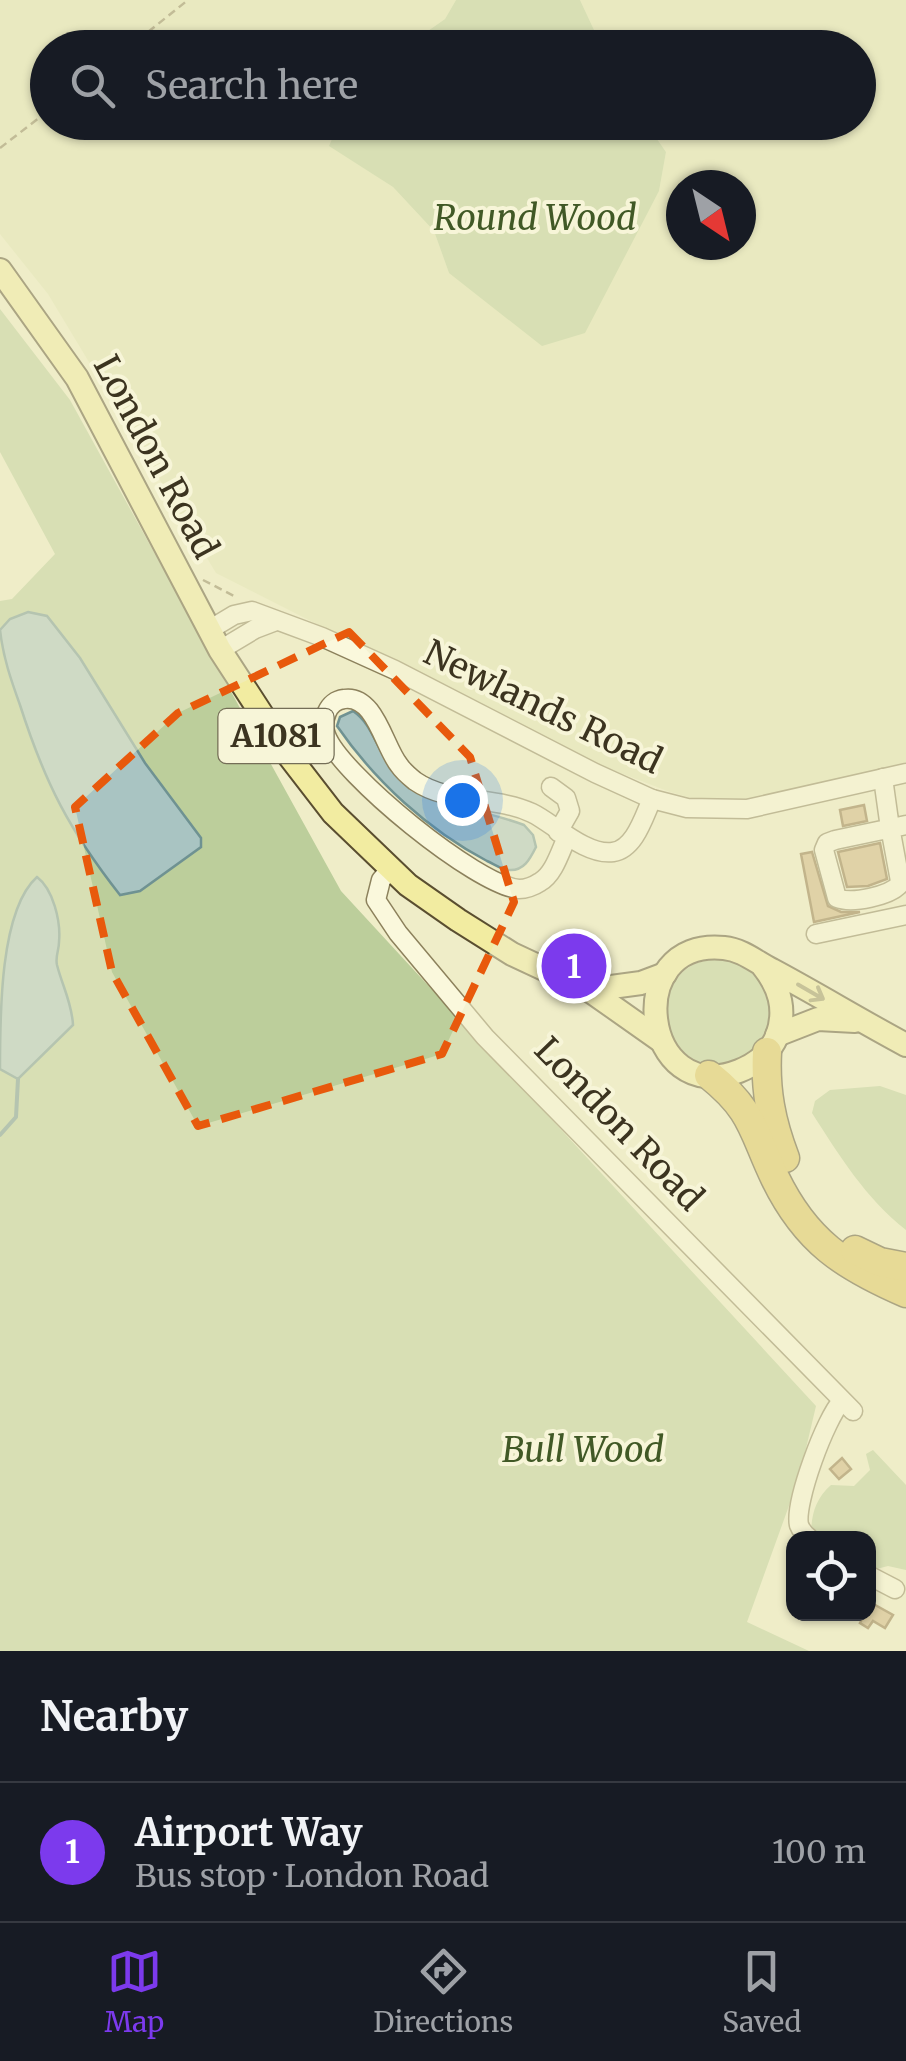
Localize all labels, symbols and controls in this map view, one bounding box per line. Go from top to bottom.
search box [30,30,876,140]
icon: search [65,58,120,113]
text: Search here [145,62,358,109]
north arrow [666,170,756,260]
park label: Round Wood [434,196,636,240]
street label: London Road [84,348,228,566]
street label: Newlands Road [417,630,669,784]
road number: A1081 [218,709,334,763]
your location [437,775,488,826]
pin: 1 [542,928,606,1004]
one-way arrow [796,982,826,1002]
street label: London Road [525,1028,713,1220]
park label: Bull Wood [502,1428,664,1472]
map controls [786,1531,876,1621]
button: locate [786,1531,876,1621]
text: Nearby [40,1690,188,1742]
text: Airport Way [135,1809,362,1856]
text: 1 [65,1832,80,1872]
text: 100 m [772,1832,866,1872]
text: Bus stop · London Road [135,1856,489,1896]
tab: Map [104,1944,164,2040]
tab: Directions [373,1944,513,2040]
tab: Saved [722,1944,801,2040]

